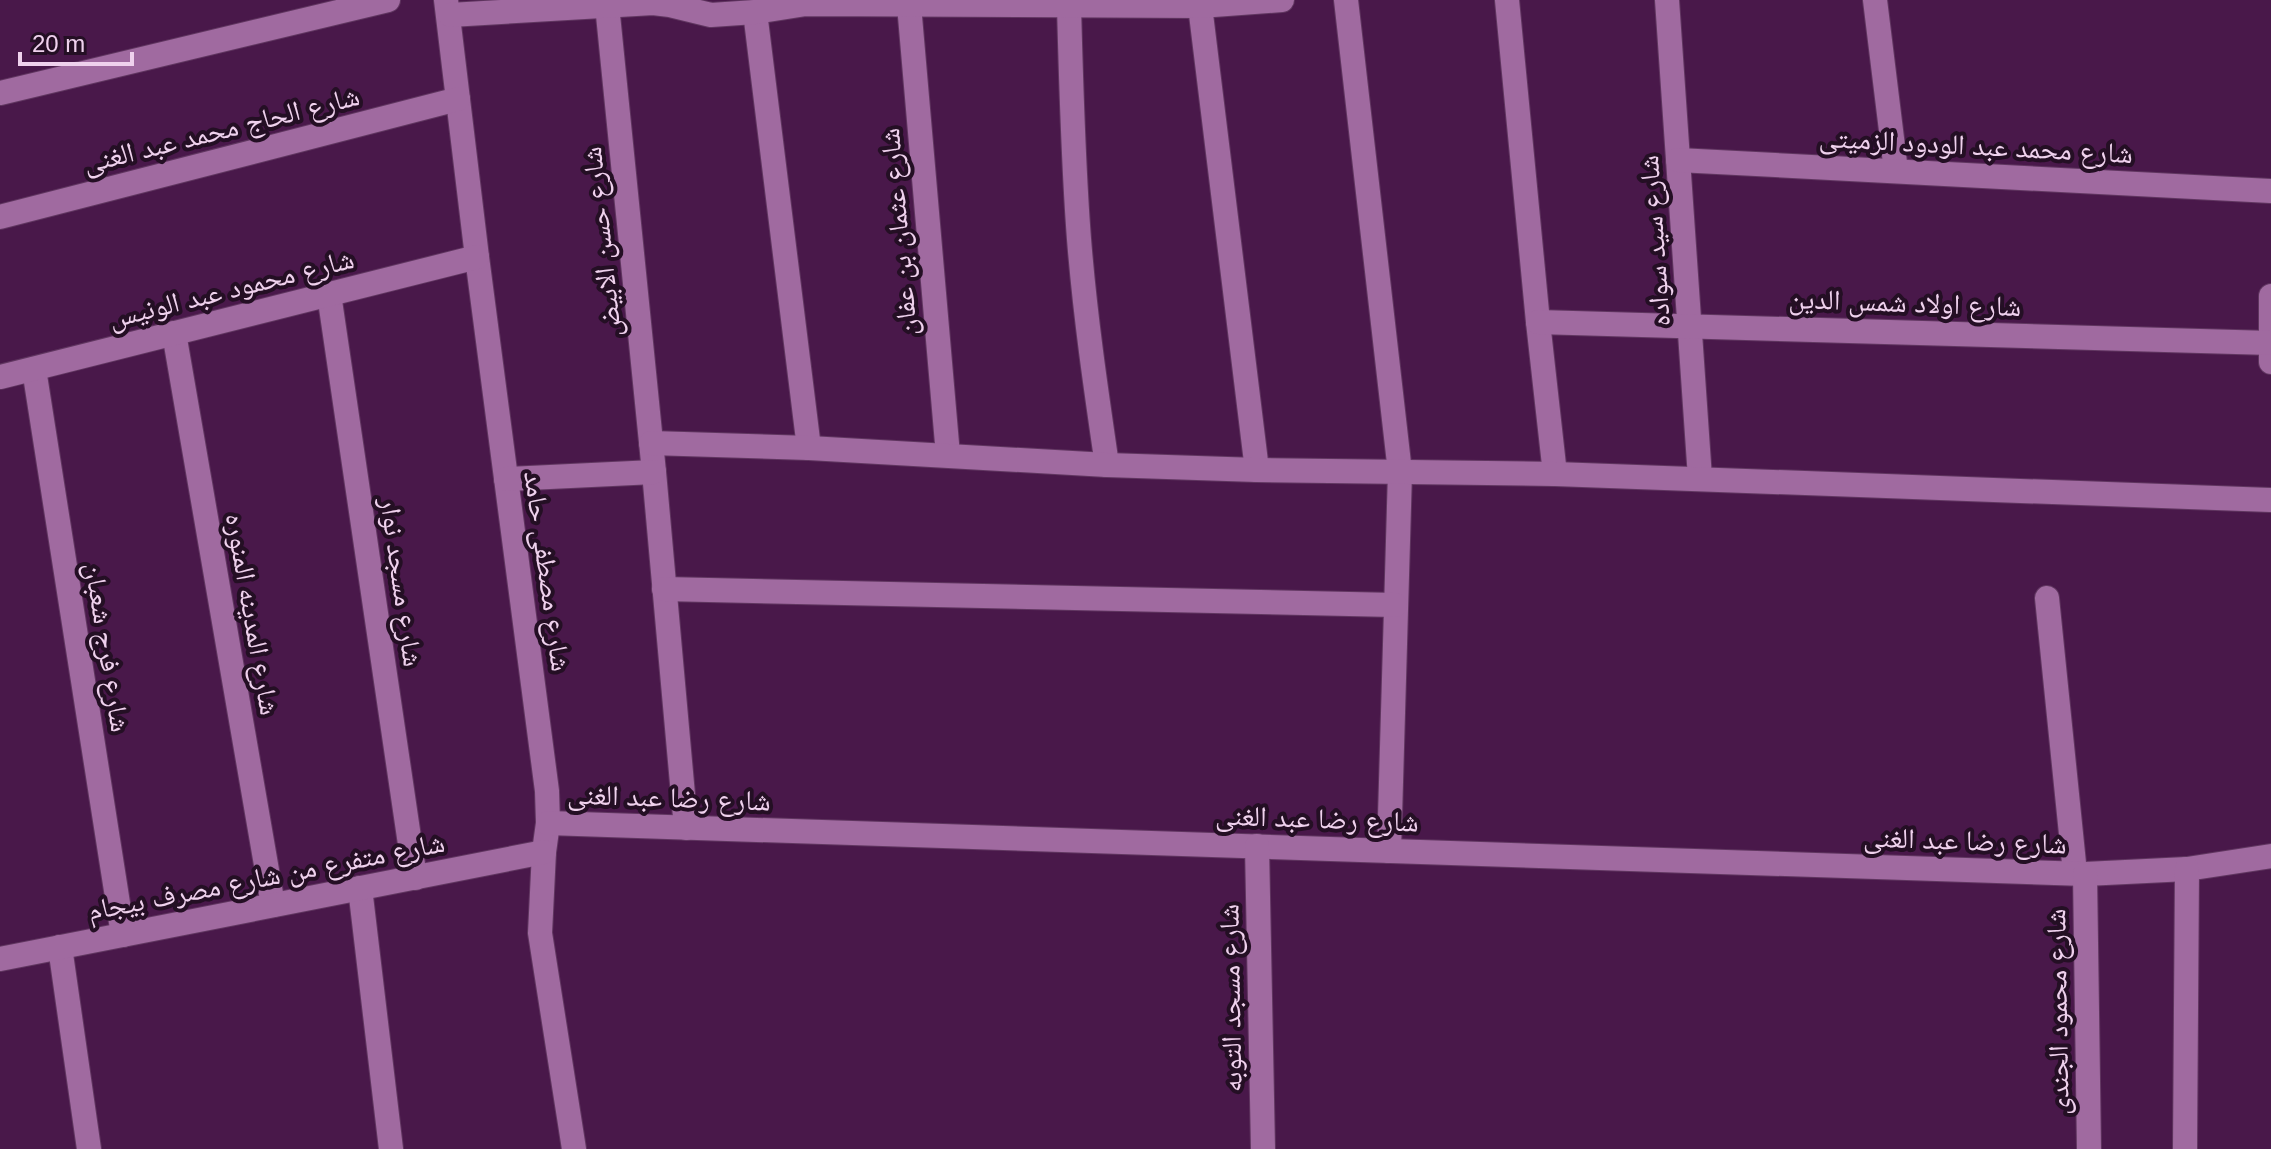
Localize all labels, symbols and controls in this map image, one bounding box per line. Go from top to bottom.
scale bar [20,16,132,66]
text: 20 m [32,30,85,57]
street label: شارع الحاج محمد عبد الغنى [80,80,363,181]
street label: شارع محمد عبد الودود الزميتى [1818,122,2134,171]
street label: شارع عثمان بن عفان [874,127,925,337]
street label: شارع حسن الابيض [576,145,629,339]
street label: شارع سيد سواده [1633,154,1678,328]
street label: شارع محمود عبد الونيس [105,243,358,336]
street label: شارع اولاد شمس الدين [1788,283,2022,324]
street label: شارع مصطفى حامد [516,469,577,674]
street label: شارع مسجد نوار [372,495,429,669]
street label: شارع المدينه المنوره [218,511,286,718]
street label: شارع فرج شعبان [77,560,136,734]
street label: شارع رضا عبد الغنى [567,778,771,819]
street label: شارع رضا عبد الغنى [1215,799,1419,840]
street label: شارع رضا عبد الغنى [1863,821,2067,862]
street label: شارع متفرع من شارع مصرف بيجام [85,827,448,929]
street label: شارع مسجد التوبه [1213,904,1250,1092]
street label: شارع محمود الجندى [2040,908,2077,1115]

